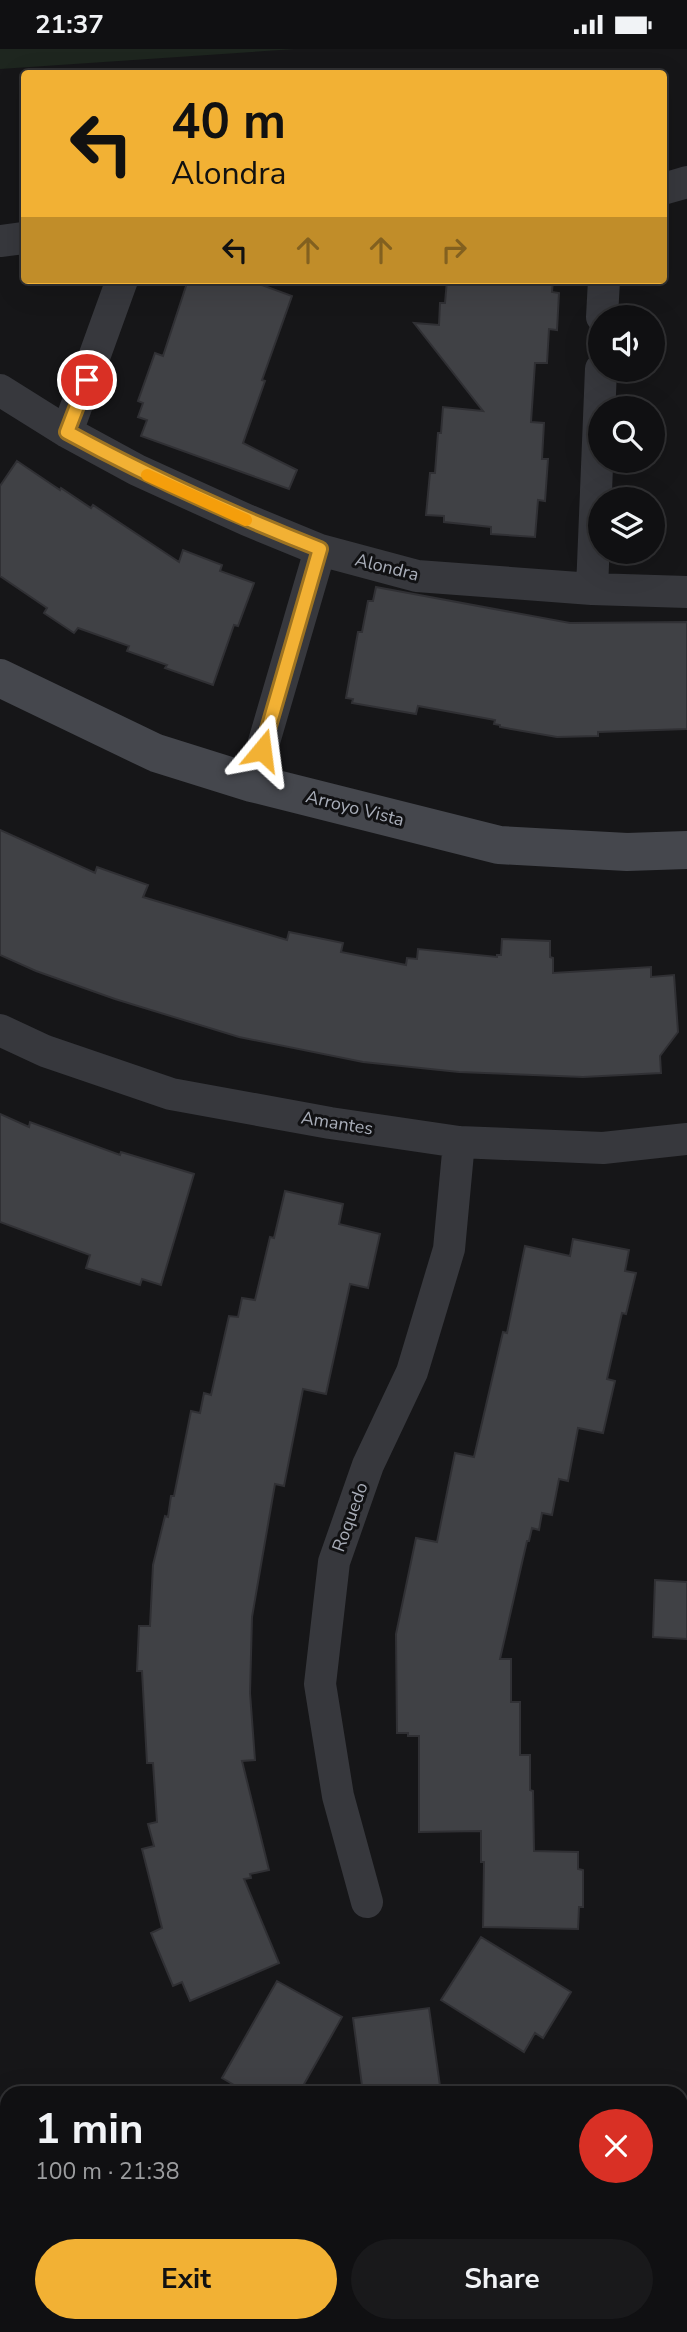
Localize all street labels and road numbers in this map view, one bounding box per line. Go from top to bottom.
street label: Alondra [353,547,421,587]
street label: Arroyo Vista [303,784,407,832]
street label: Amantes [299,1105,375,1141]
street label: Roquedo [326,1479,374,1555]

